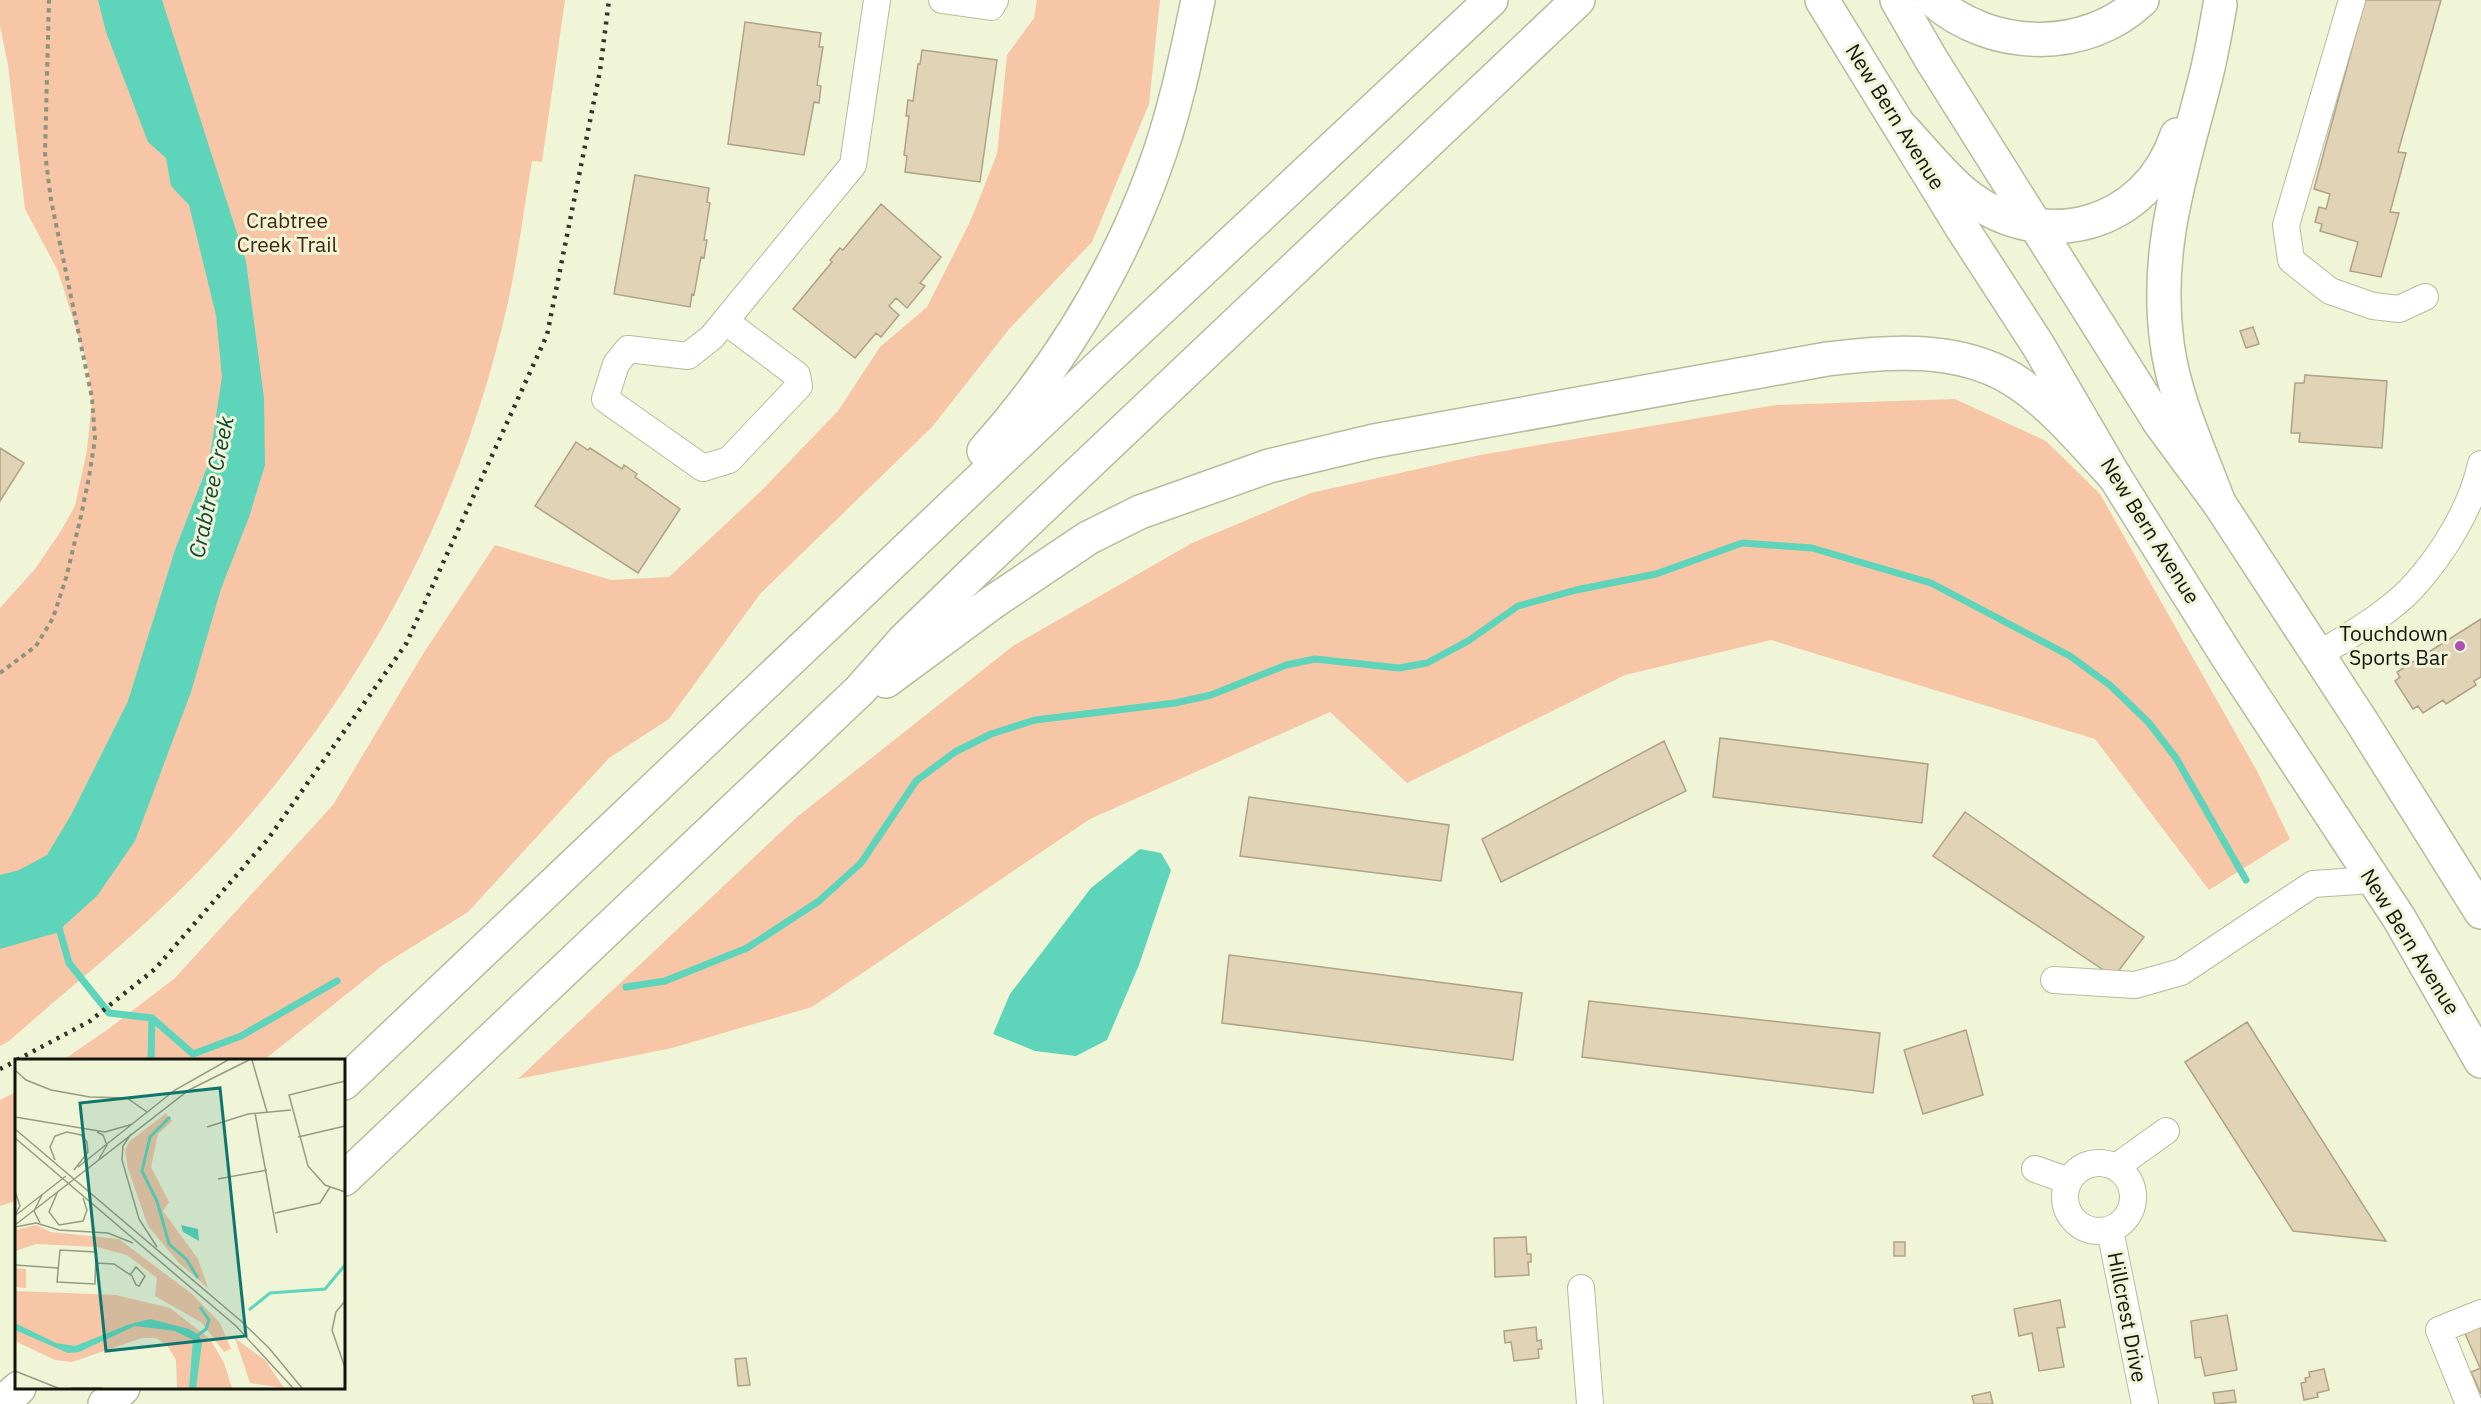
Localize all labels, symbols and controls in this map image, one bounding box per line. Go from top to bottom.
street label: New Bern Avenue [1840,38,1952,195]
park label: Crabtree Creek Trail [237,206,338,258]
water label: Crabtree Creek [181,413,240,560]
street label: New Bern Avenue [2095,452,2207,609]
place label: Touchdown Sports Bar [2339,619,2448,671]
marker: Touchdown Sports Bar [2453,639,2467,653]
street label: New Bern Avenue [2355,863,2467,1020]
inset map [15,1059,345,1389]
street label: Hillcrest Drive [2102,1249,2154,1384]

